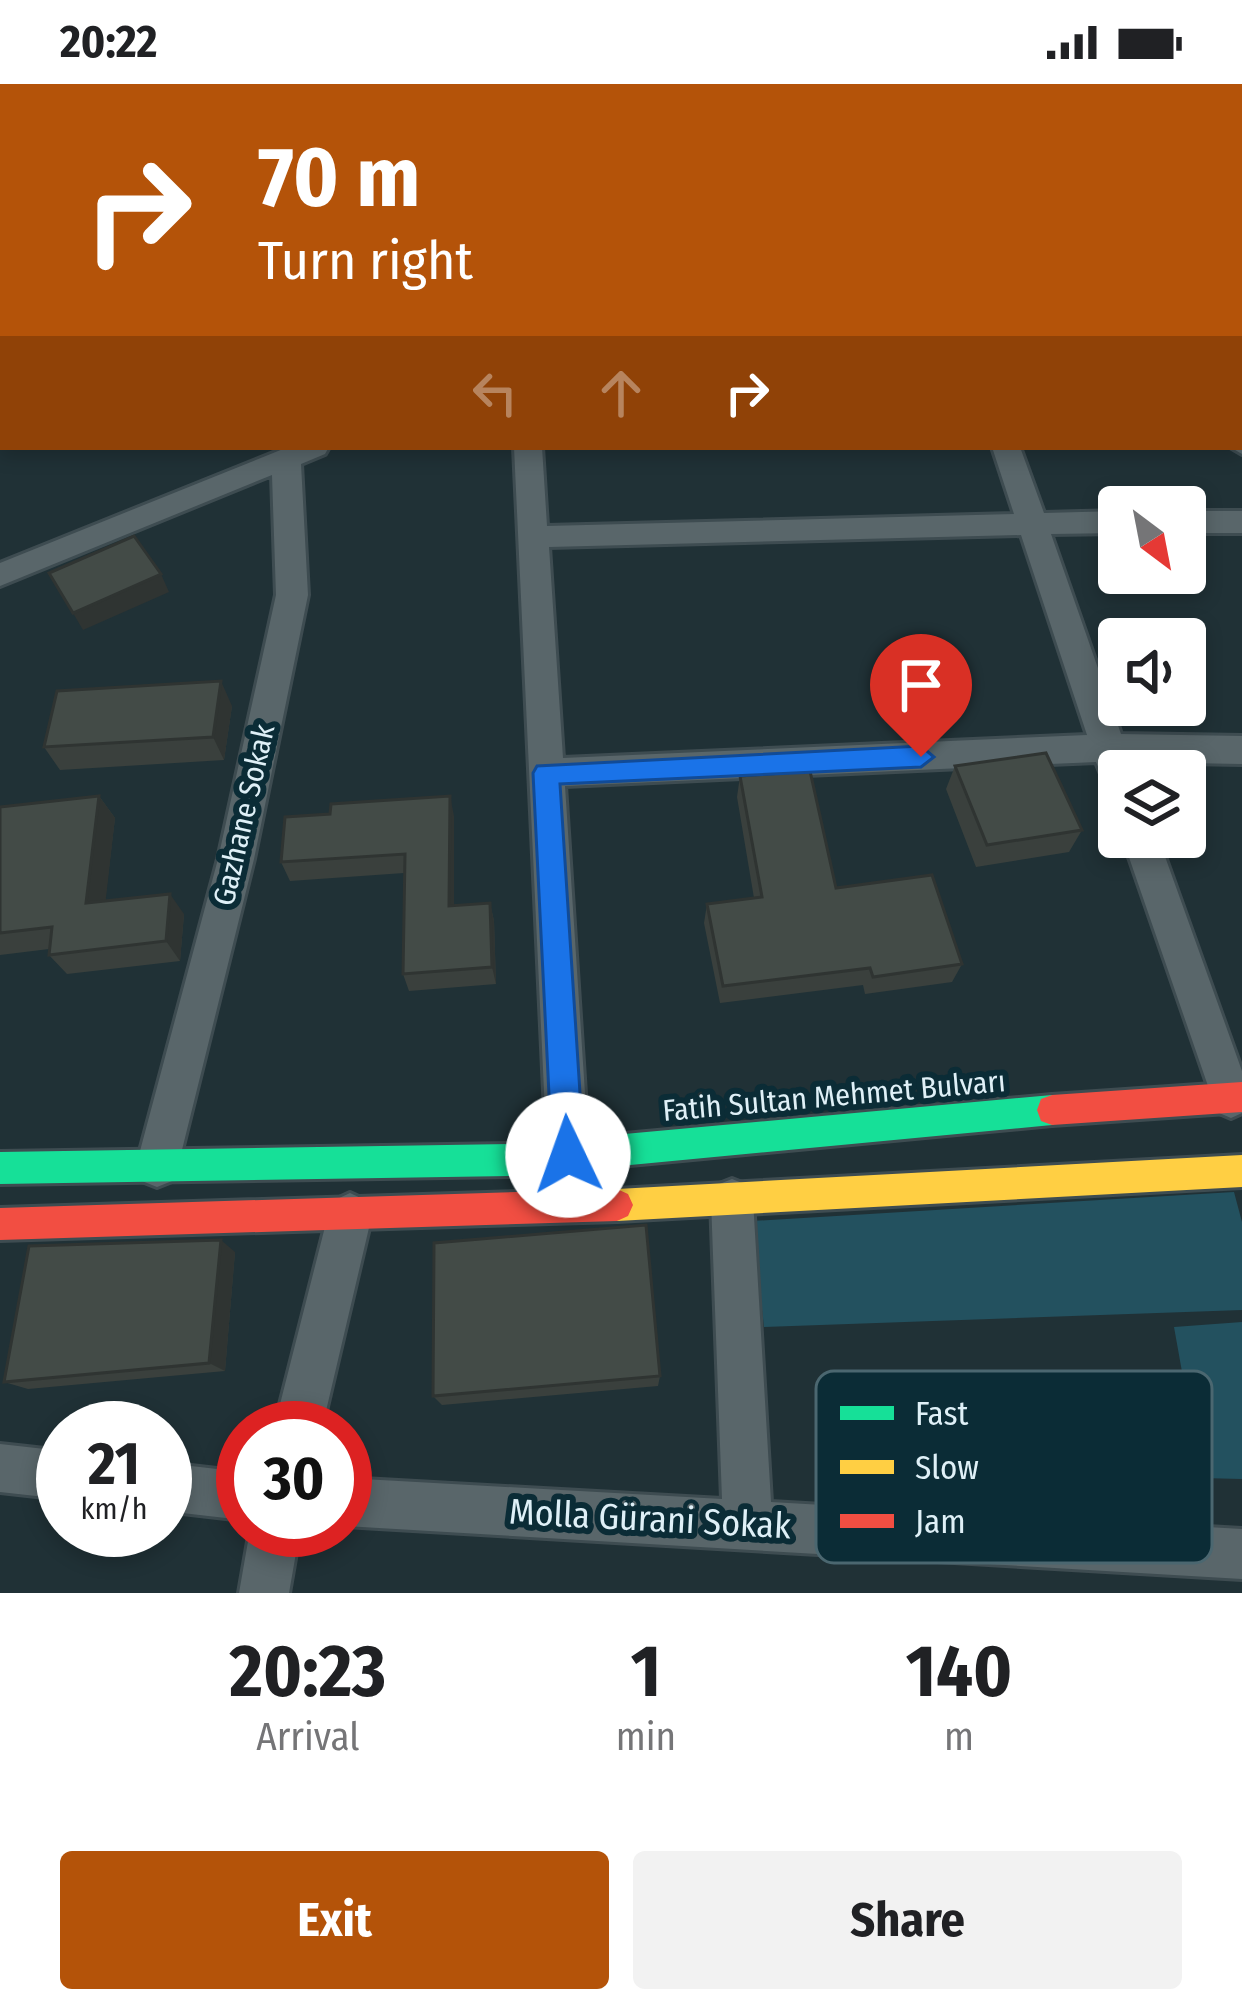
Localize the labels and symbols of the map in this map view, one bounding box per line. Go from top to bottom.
north arrow [1098,486,1206,594]
pin [870,634,972,757]
street label: Gazhane Sokak [206,721,282,909]
street label: Fatih Sultan Mehmet Bulvarı [661,1063,1007,1129]
position arrow [505,1092,631,1218]
legend [816,1371,1212,1563]
text: Fast [915,1394,969,1434]
speed limit sign: 30 [216,1401,372,1557]
text: Slow [915,1448,979,1488]
street label: Molla Gürani Sokak [508,1490,792,1548]
text: Jam [915,1502,966,1542]

